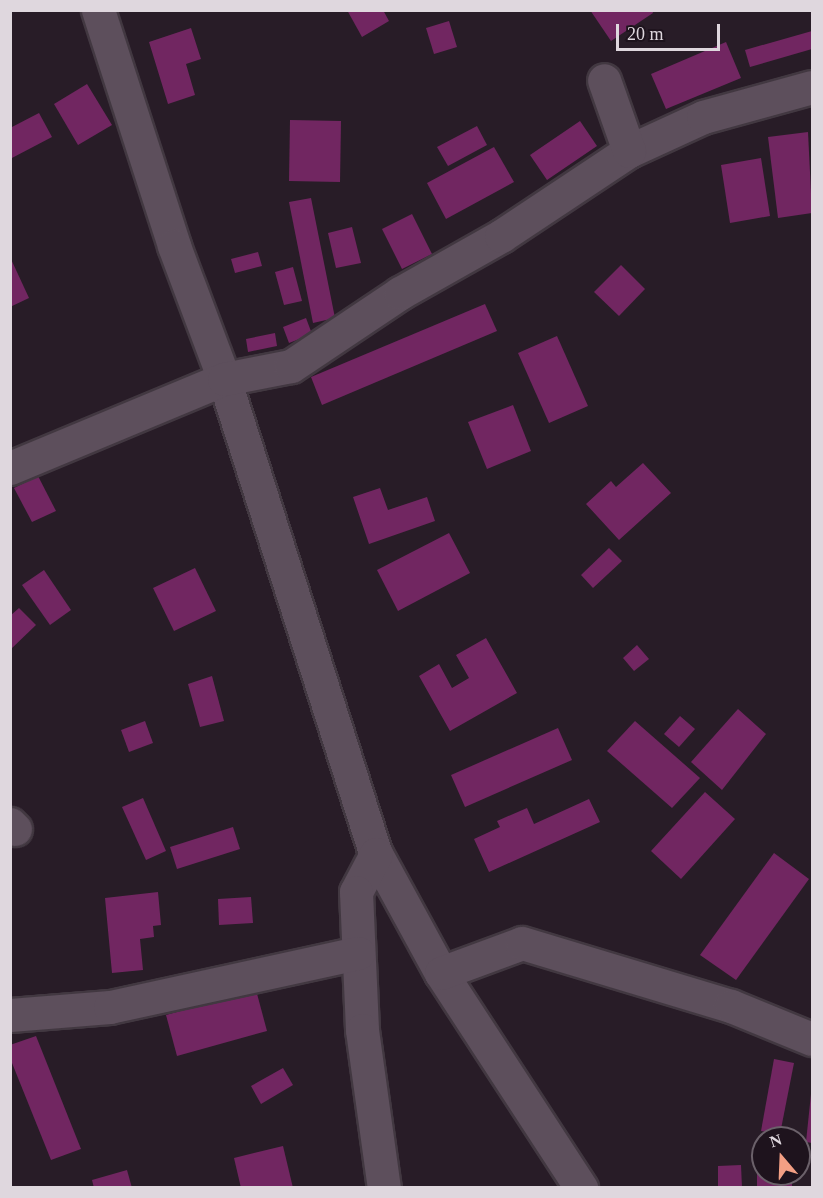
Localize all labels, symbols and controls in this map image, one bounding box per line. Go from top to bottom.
scale bar [619,12,722,50]
text: 20 m [627,24,664,44]
north arrow [751,1126,811,1186]
text: N [767,1130,784,1150]

